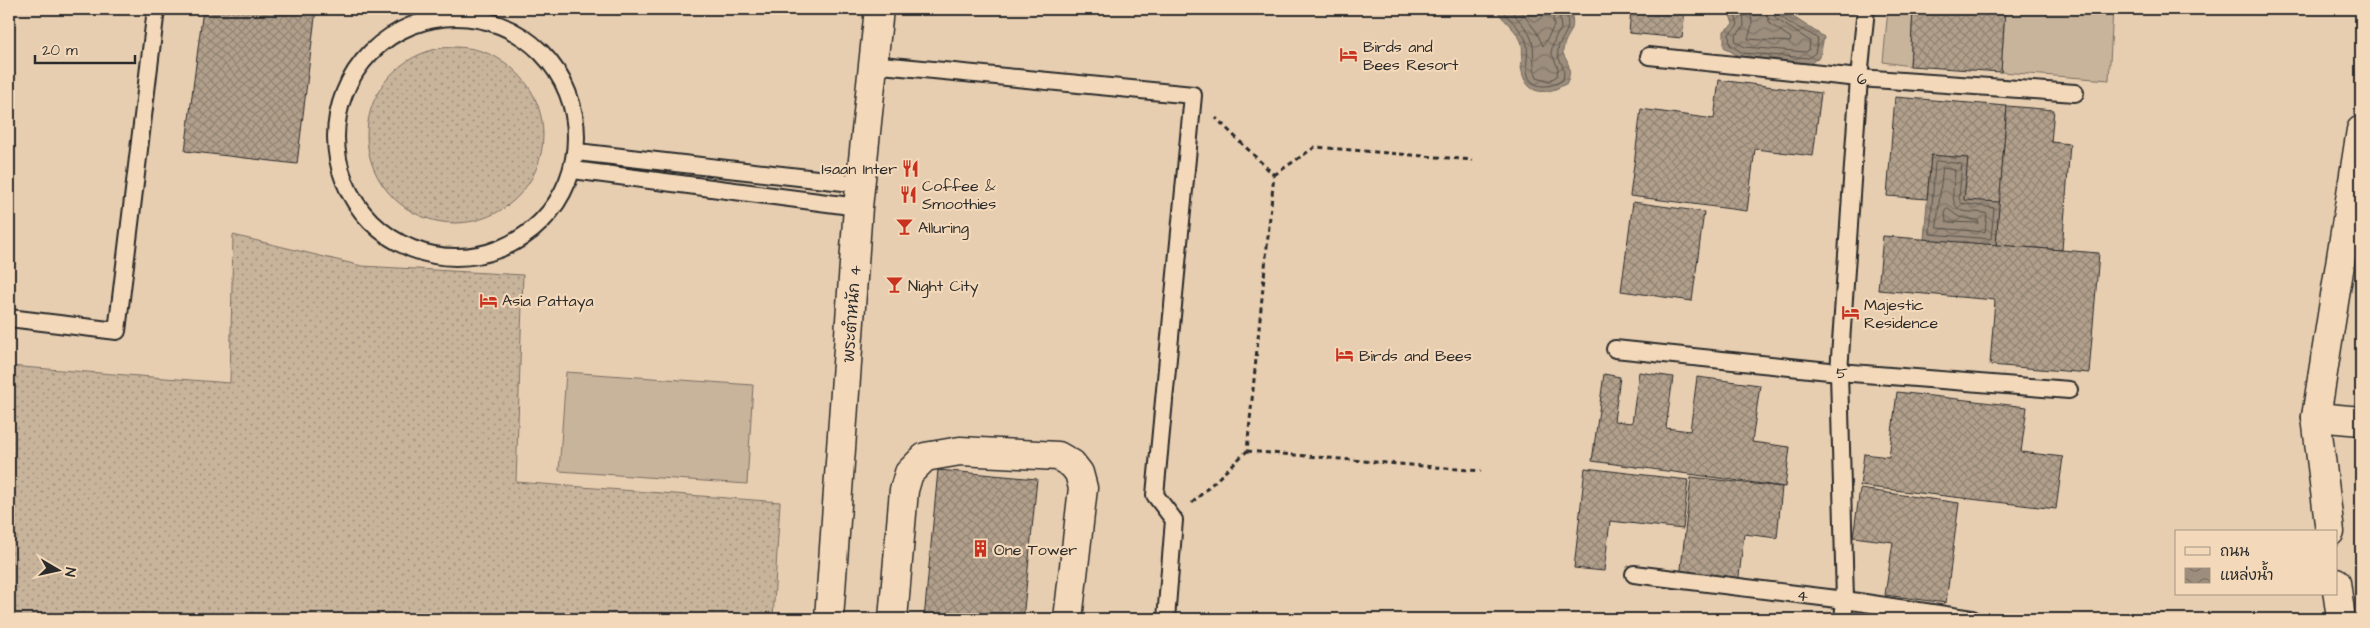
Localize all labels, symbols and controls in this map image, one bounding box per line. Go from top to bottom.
scale bar [35,32,135,64]
place label: Birds and Bees Resort [1363,36,1459,76]
text: 20 m [42,40,78,61]
hotel icon: Birds and Bees Resort [1339,45,1359,65]
street label: 6 [1856,68,1868,91]
place label: Isaan Inter [821,158,897,180]
restaurant icon: Isaan Inter [901,158,921,178]
place label: Coffee & Smoothies [922,175,996,215]
restaurant icon: Coffee & Smoothies [898,184,918,204]
bar icon: Alluring [894,217,914,237]
place label: Alluring [918,217,969,240]
street label: พระตำหนัก 4 [838,265,866,364]
bar icon: Night City [884,275,904,295]
place label: Night City [908,275,979,298]
hotel icon: Asia Pattaya [478,290,498,310]
place label: Asia Pattaya [502,290,594,313]
place label: Majestic Residence [1864,294,1939,334]
hotel icon: Majestic Residence [1840,303,1860,323]
hotel icon: Birds and Bees [1335,345,1355,365]
place label: Birds and Bees [1359,345,1472,367]
street label: 5 [1835,362,1849,385]
legend [2175,530,2338,596]
building icon: One Tower [970,539,990,559]
place label: One Tower [994,539,1077,561]
text: ถนน [2220,541,2249,562]
north arrow [32,546,82,596]
text: แหล่งน้ำ [2220,561,2274,586]
text: N [59,566,80,578]
street label: 4 [1796,584,1809,607]

